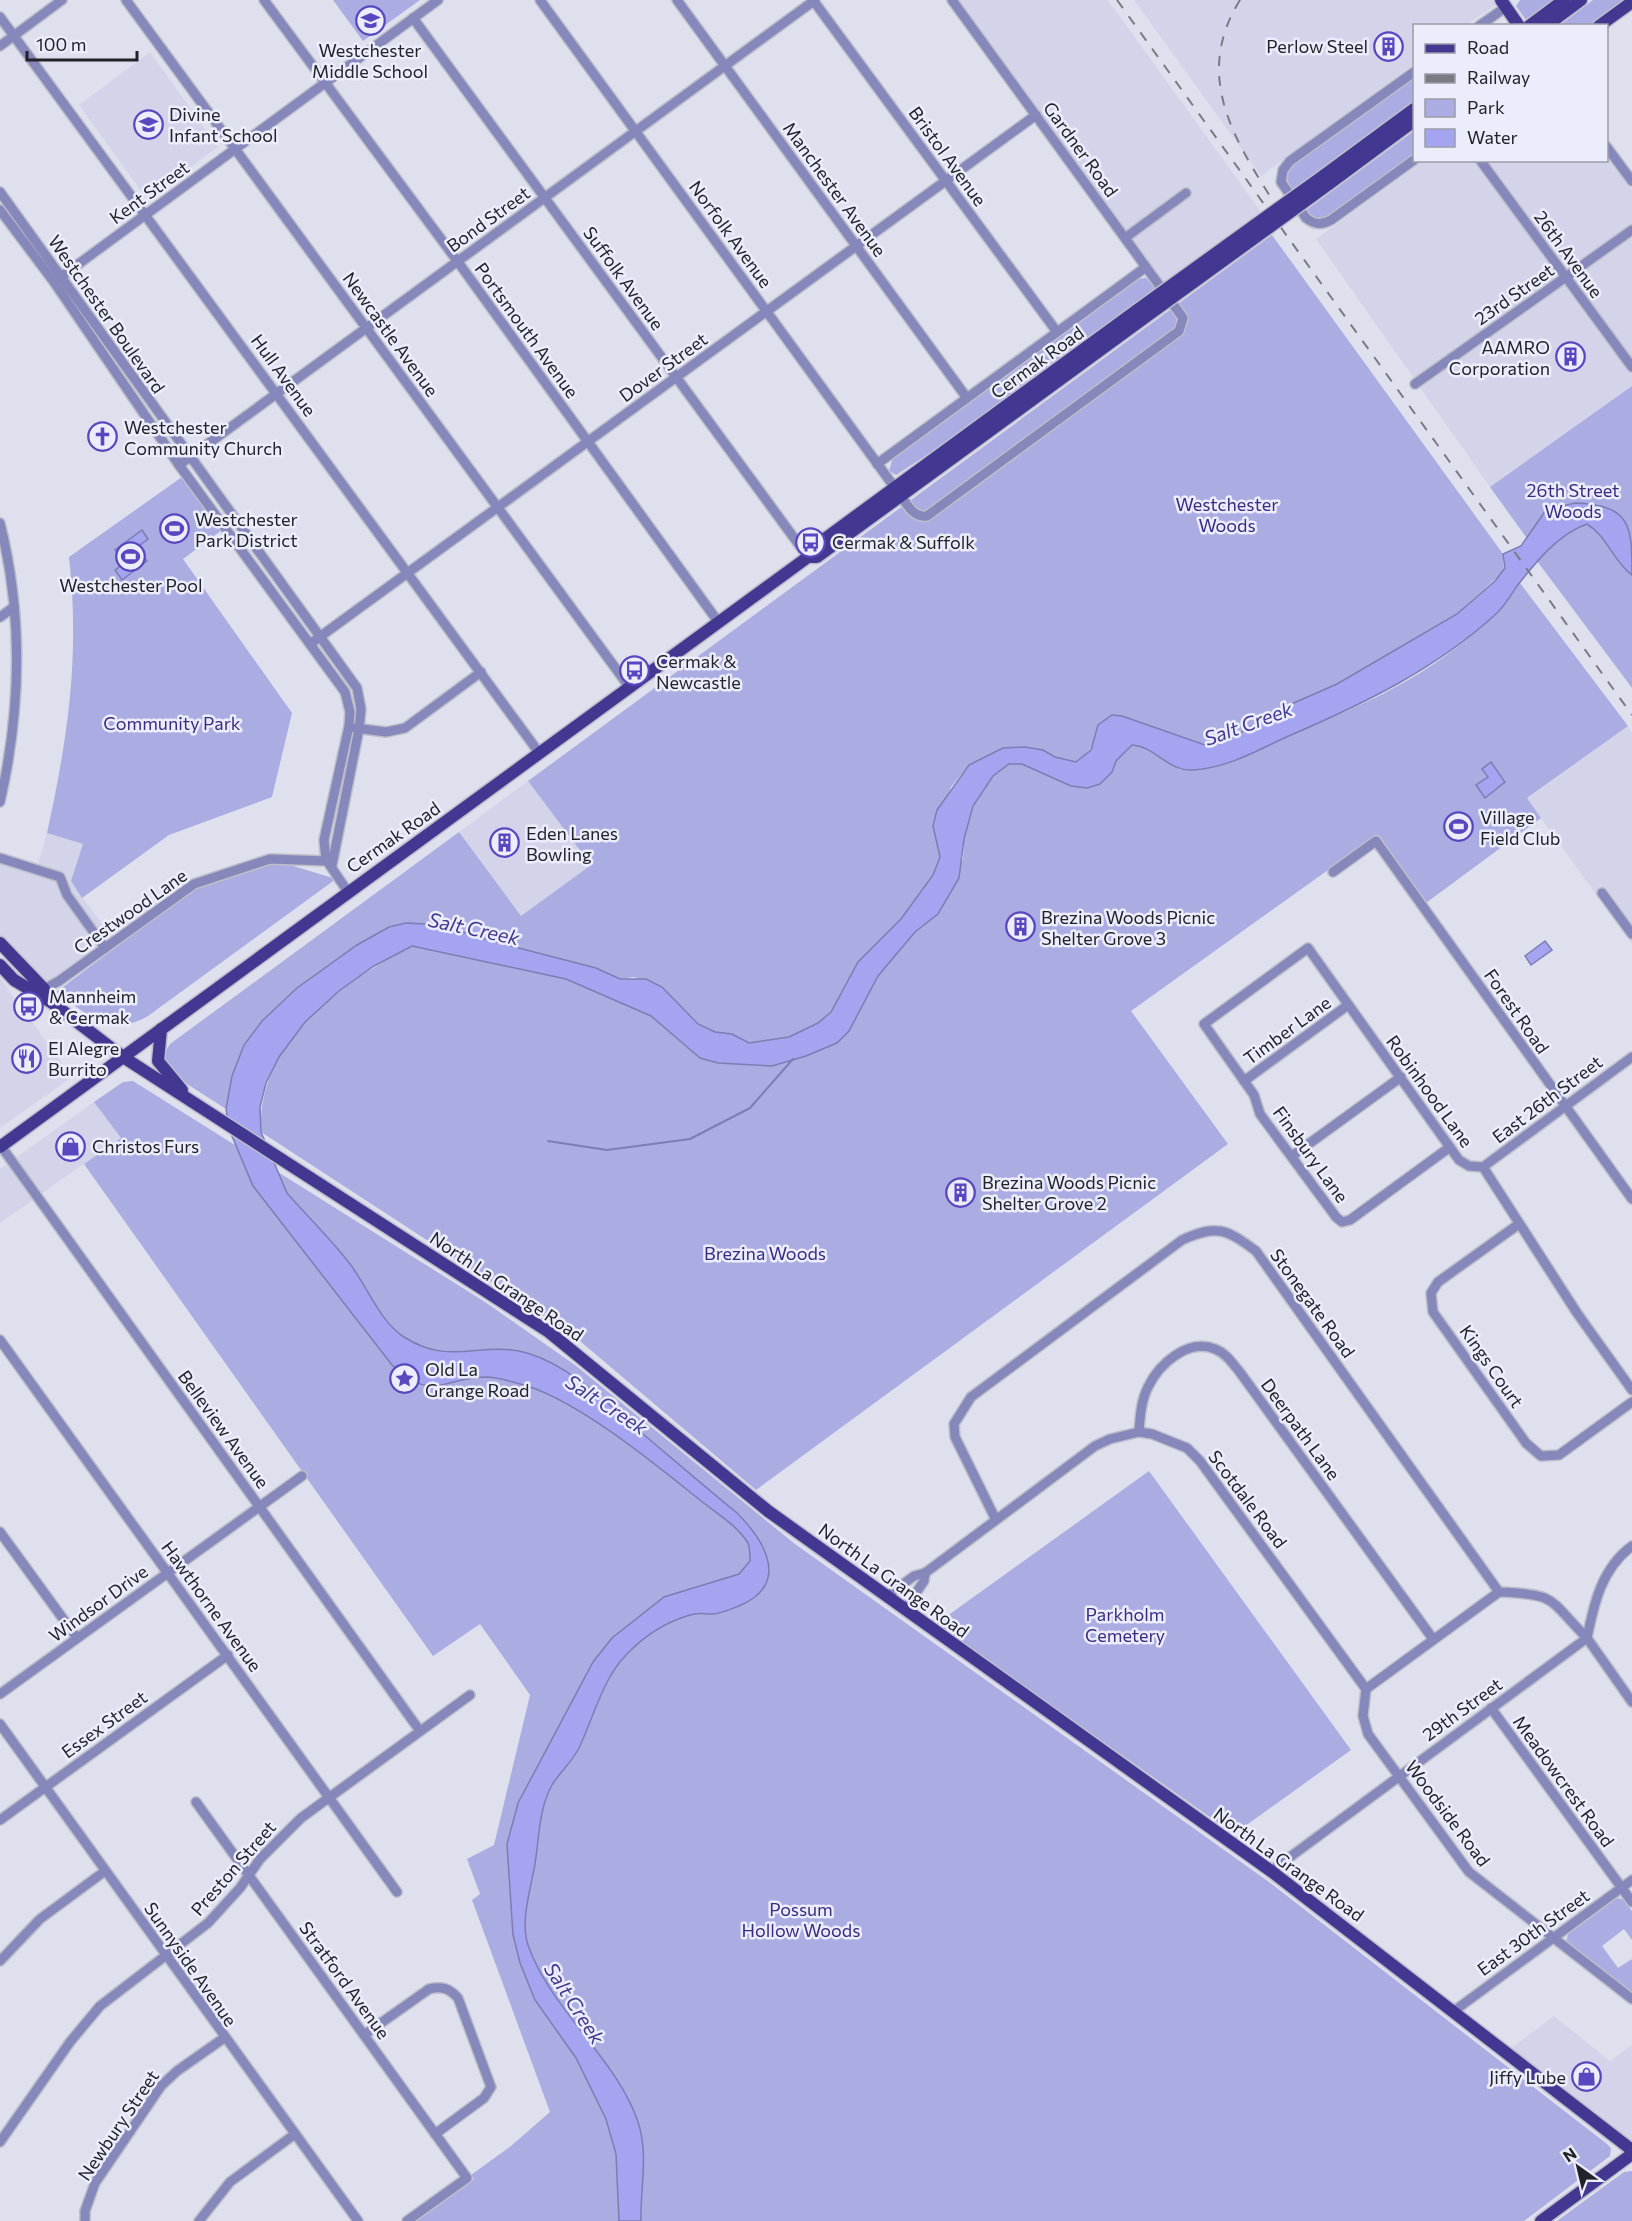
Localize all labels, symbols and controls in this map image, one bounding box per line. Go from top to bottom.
school or university icon: Westchester Middle School [354,5,386,37]
scale bar [27,24,136,62]
legend [1413,24,1608,162]
building icon: Perlow Steel [1373,30,1405,62]
text: 100 m [36,33,86,55]
place label: Perlow Steel [1266,35,1368,57]
text: Road [1467,36,1509,58]
place label: Westchester Middle School [312,39,428,82]
text: Railway [1467,66,1530,88]
text: Park [1467,96,1505,118]
street label: Gardner Road [1039,97,1123,201]
street label: Bristol Avenue [905,102,991,210]
place label: Divine Infant School [169,103,278,146]
school or university icon: Divine Infant School [132,108,164,140]
street label: Manchester Avenue [779,117,891,261]
text: Water [1467,126,1518,148]
street label: Kent Street [105,156,193,228]
street label: Norfolk Avenue [685,176,777,292]
street label: Bond Street [442,181,534,257]
street label: 26th Avenue [1530,206,1608,302]
street label: Suffolk Avenue [579,222,669,334]
street label: Westchester Boulevard [44,231,170,397]
street label: Portsmouth Avenue [470,258,584,402]
street label: 23rd Street [1470,259,1558,329]
street label: Newcastle Avenue [339,268,443,400]
street label: Cermak Road [986,321,1088,403]
street label: Dover Street [615,328,711,406]
street label: Hull Avenue [247,330,321,420]
place label: AAMRO Corporation [1449,336,1550,379]
building icon: AAMRO Corporation [1555,341,1587,373]
place label: Westchester Community Church [124,416,282,459]
church icon: Westchester Community Church [87,421,119,453]
park label: 26th Street Woods [1527,479,1619,522]
park label: Westchester Woods [1176,493,1278,536]
place label: Westchester Park District [195,508,298,551]
sports icon: Westchester Park District [158,513,190,545]
bus stop icon: Cermak & Suffolk [795,526,827,558]
place label: Cermak & Suffolk [832,531,975,553]
sports icon: Westchester Pool [115,540,147,572]
place label: Westchester Pool [59,574,203,596]
place label: Cermak & Newcastle [656,650,741,693]
bus stop icon: Cermak & Newcastle [619,655,651,687]
water label: Salt Creek [1200,695,1297,750]
park label: Community Park [103,712,241,734]
street label: Cermak Road [342,797,444,877]
place label: Village Field Club [1480,806,1560,849]
sports icon: Village Field Club [1443,811,1475,843]
place label: Eden Lanes Bowling [526,822,618,865]
building icon: Eden Lanes Bowling [489,827,521,859]
street label: Crestwood Lane [69,864,191,958]
place label: Brezina Woods Picnic Shelter Grove 3 [1041,906,1215,949]
water label: Salt Creek [426,907,523,950]
building icon: Brezina Woods Picnic Shelter Grove 3 [1004,911,1036,943]
street label: Forest Road [1480,965,1554,1057]
place label: Mannheim & Cermak [49,985,136,1028]
bus stop icon: Mannheim & Cermak [12,990,44,1022]
street label: Timber Lane [1239,991,1335,1069]
street label: Robinhood Lane [1382,1031,1478,1151]
place label: El Alegre Burrito [48,1037,119,1080]
restaurant icon: El Alegre Burrito [11,1042,43,1074]
street label: East 26th Street [1488,1051,1606,1147]
street label: Finsbury Lane [1269,1102,1353,1206]
shop icon: Christos Furs [55,1130,87,1162]
place label: Christos Furs [92,1135,199,1157]
place label: Brezina Woods Picnic Shelter Grove 2 [982,1171,1156,1214]
building icon: Brezina Woods Picnic Shelter Grove 2 [945,1176,977,1208]
street label: North La Grange Road [426,1226,588,1346]
park label: Brezina Woods [704,1242,826,1264]
street label: Stonegate Road [1266,1244,1360,1362]
street label: Kings Court [1455,1320,1529,1412]
place label: Old La Grange Road [425,1358,530,1401]
place icon: Old La Grange Road [388,1363,420,1395]
street label: Belleview Avenue [174,1366,274,1492]
water label: Salt Creek [562,1369,653,1440]
street label: Deerpath Lane [1257,1374,1345,1484]
street label: Scotdale Road [1204,1446,1292,1552]
street label: North La Grange Road [815,1518,973,1642]
street label: Hawthorne Avenue [157,1536,267,1676]
street label: Windsor Drive [44,1560,152,1646]
park label: Parkholm Cemetery [1085,1603,1165,1646]
street label: 29th Street [1418,1673,1506,1745]
street label: Essex Street [57,1686,151,1762]
street label: Meadowcrest Road [1509,1711,1619,1851]
street label: Woodside Road [1401,1756,1495,1870]
street label: North La Grange Road [1210,1802,1368,1926]
street label: Preston Street [186,1816,280,1920]
street label: East 30th Street [1473,1884,1593,1980]
street label: Sunnyside Avenue [140,1898,242,2030]
park label: Possum Hollow Woods [742,1898,860,1941]
street label: Stratford Avenue [295,1917,395,2043]
water label: Salt Creek [540,1958,611,2049]
shop icon: Jiffy Lube [1571,2061,1603,2093]
street label: Newbury Street [73,2065,163,2185]
place label: Jiffy Lube [1489,2066,1566,2088]
north arrow [1548,2137,1608,2197]
text: N [1559,2143,1580,2165]

